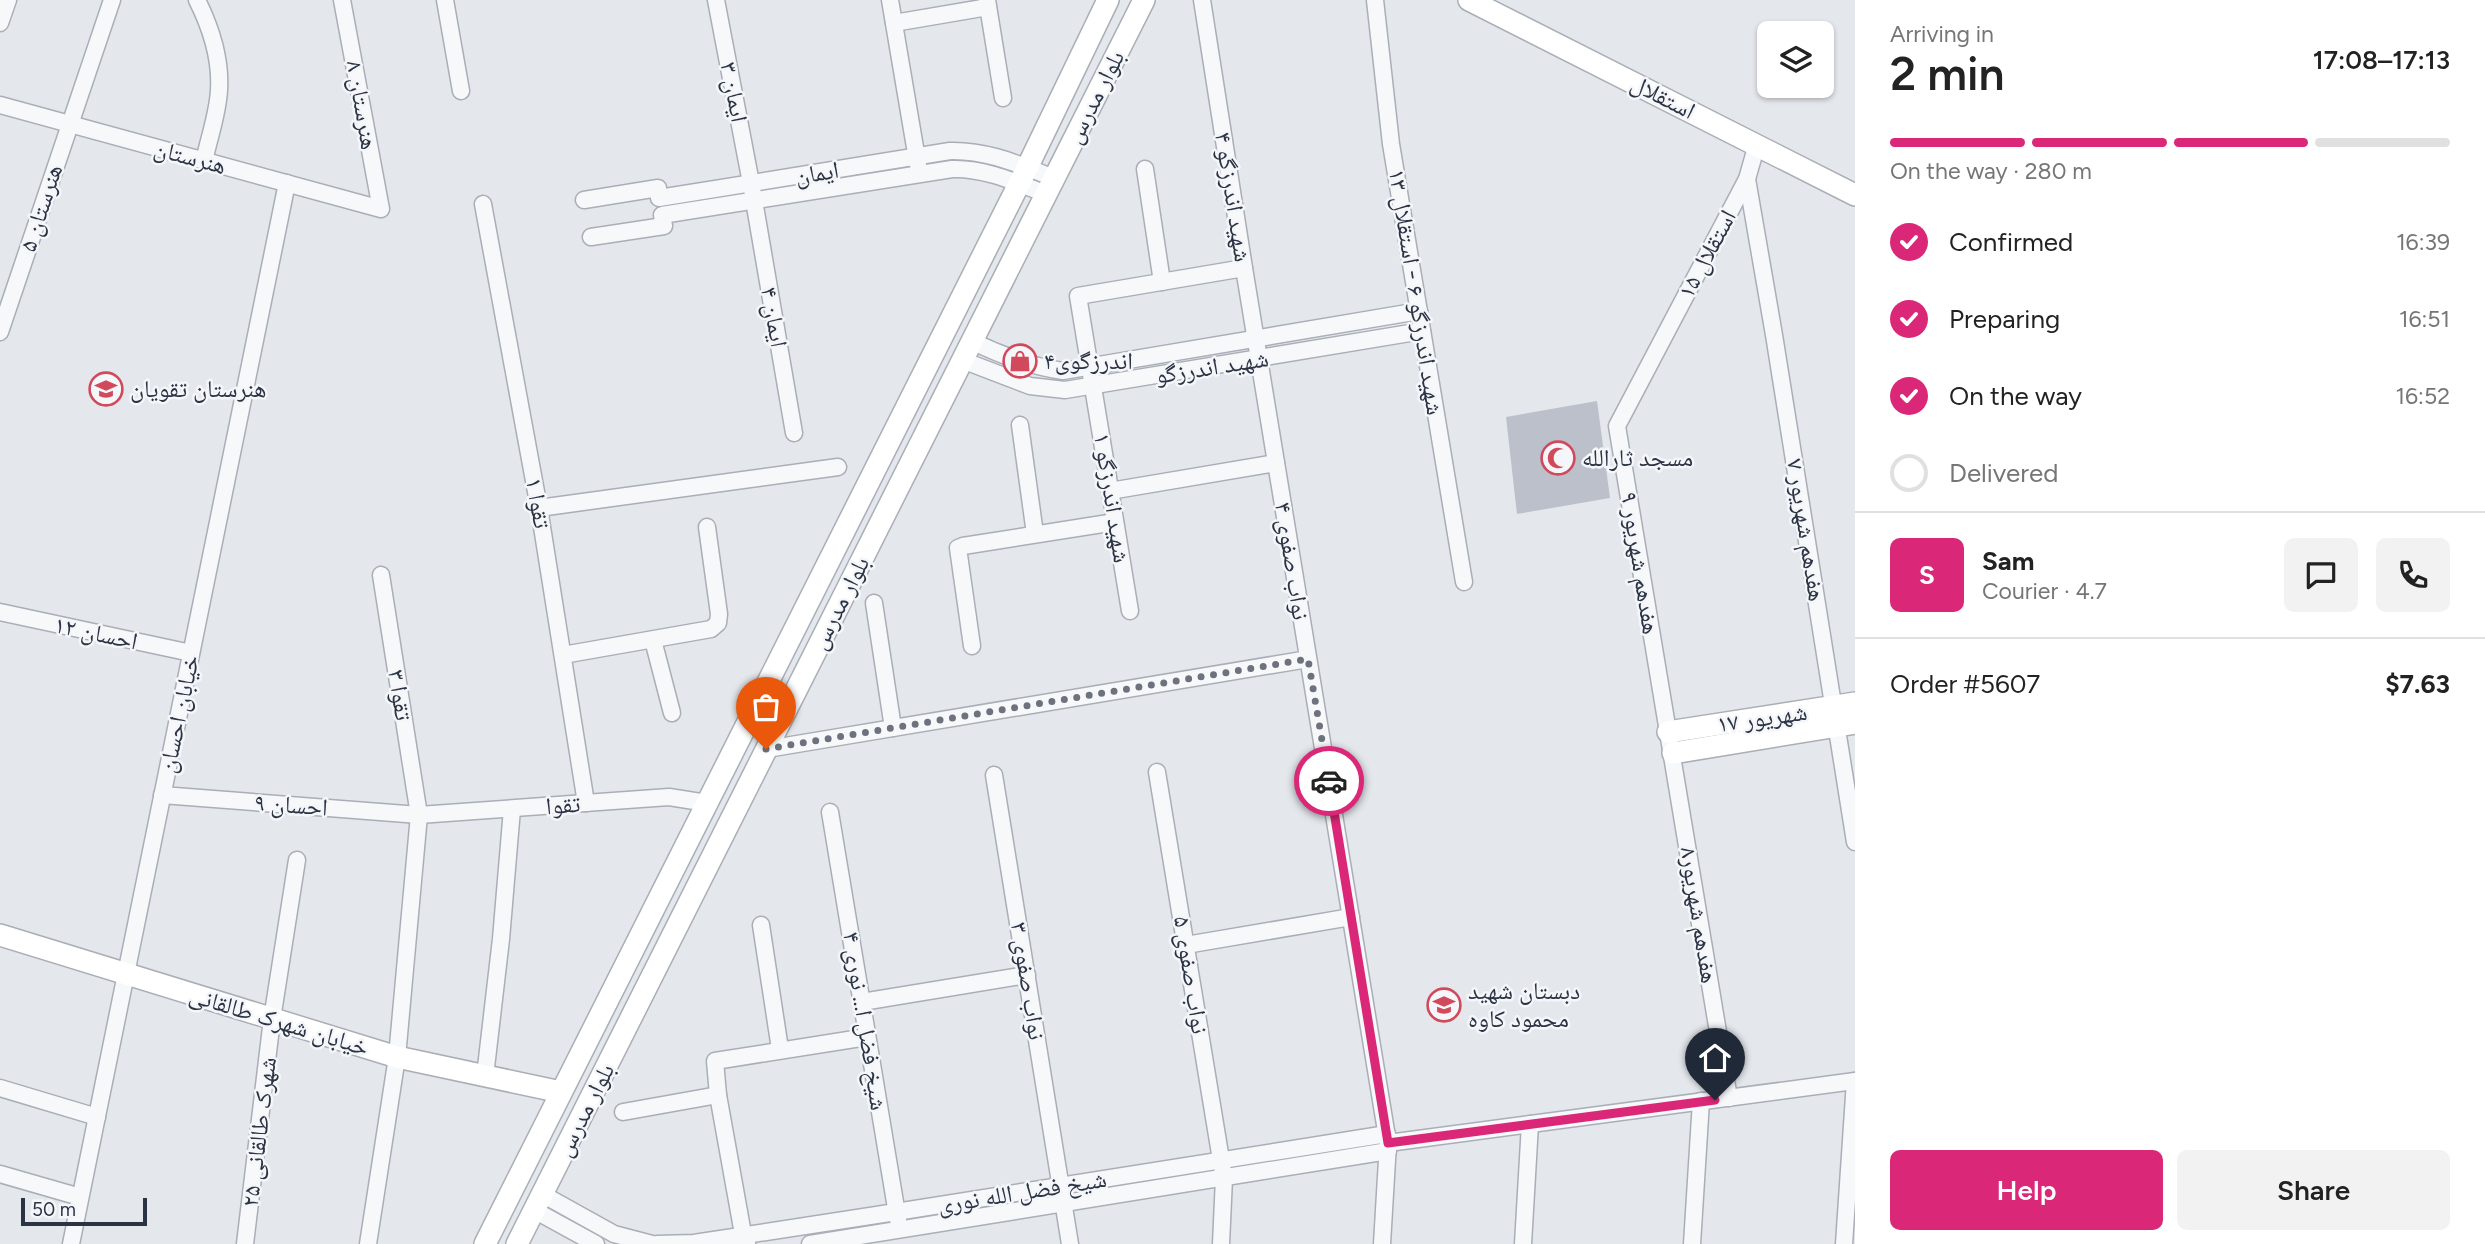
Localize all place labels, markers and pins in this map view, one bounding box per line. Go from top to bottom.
shop icon: اندرزگوی۴ [1001,342,1039,380]
place label: اندرزگوی۴ [1044,346,1133,375]
school or university icon: هنرستان تقویان [87,370,125,408]
place label: هنرستان تقویان [130,374,267,403]
mosque icon: مسجد ثارالله [1539,439,1577,477]
place label: مسجد ثارالله [1582,443,1693,472]
pin [736,677,796,749]
place label: دبستان شهید محمود کاوه [1468,976,1580,1033]
school or university icon: دبستان شهید محمود کاوه [1425,986,1463,1024]
pin [1685,1028,1745,1100]

